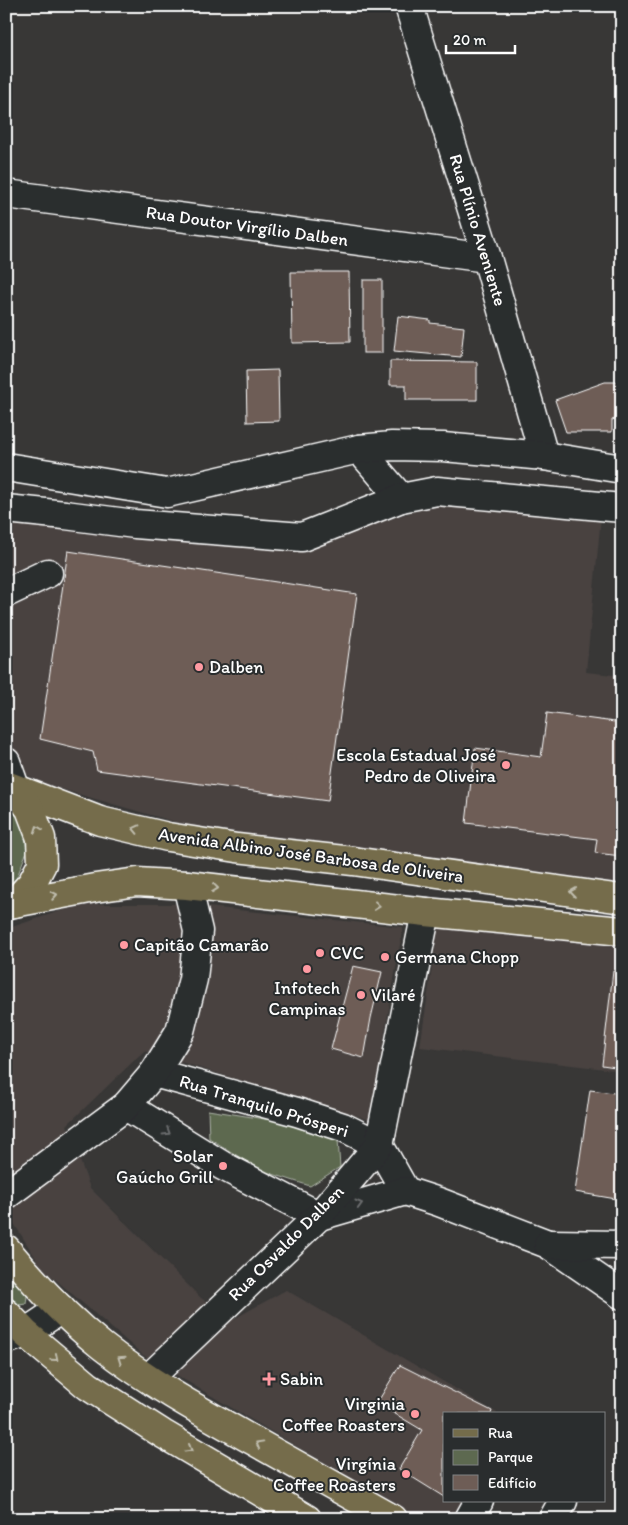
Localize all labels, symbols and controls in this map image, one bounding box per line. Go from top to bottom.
scale bar [446,22,514,54]
text: 20 m [453,31,487,49]
street label: Rua Plínio Aveniente [444,151,512,309]
street label: Rua Doutor Virgílio Dalben [145,201,350,251]
place label: Dalben [209,656,264,678]
marker: Dalben [193,661,205,673]
place label: Escola Estadual José Pedro de Oliveira [336,744,497,787]
marker: Escola Estadual José Pedro de Oliveira [500,759,512,771]
street label: Avenida Albino José Barbosa de Oliveira [157,823,465,887]
one-way arrow [131,824,140,835]
one-way arrow [34,825,44,834]
one-way arrow [211,882,219,893]
one-way arrow [569,887,577,898]
one-way arrow [49,891,58,901]
one-way arrow [373,900,381,911]
place label: Capitão Camarão [134,934,269,956]
marker: Capitão Camarão [118,939,130,951]
place label: CVC [330,942,364,964]
place label: Germana Chopp [395,946,519,968]
marker: CVC [314,947,326,959]
marker: Germana Chopp [379,951,391,963]
marker: Infotech Campinas [301,963,313,975]
place label: Infotech Campinas [268,977,346,1020]
place label: Vilaré [371,984,416,1006]
marker: Vilaré [355,989,367,1001]
street label: Rua Tranquilo Prósperi [177,1070,351,1142]
one-way arrow [162,1125,171,1135]
place label: Solar Gaúcho Grill [116,1145,213,1188]
marker: Solar Gaúcho Grill [217,1160,229,1172]
street label: Rua Osvaldo Dalben [223,1180,349,1306]
one-way arrow [355,1199,363,1210]
one-way arrow [49,1352,58,1361]
one-way arrow [117,1356,126,1365]
place label: Sabin [280,1368,323,1390]
marker: Sabin [262,1372,276,1386]
place label: Virginia Coffee Roasters [282,1393,406,1436]
marker: Virginia Coffee Roasters [409,1408,421,1420]
legend [443,1412,606,1502]
text: Rua [488,1424,513,1442]
one-way arrow [255,1440,264,1450]
one-way arrow [183,1443,192,1453]
text: Parque [488,1448,533,1466]
place label: Virgínia Coffee Roasters [273,1453,397,1496]
marker: Virgínia Coffee Roasters [400,1468,412,1480]
text: Edifício [488,1474,536,1492]

